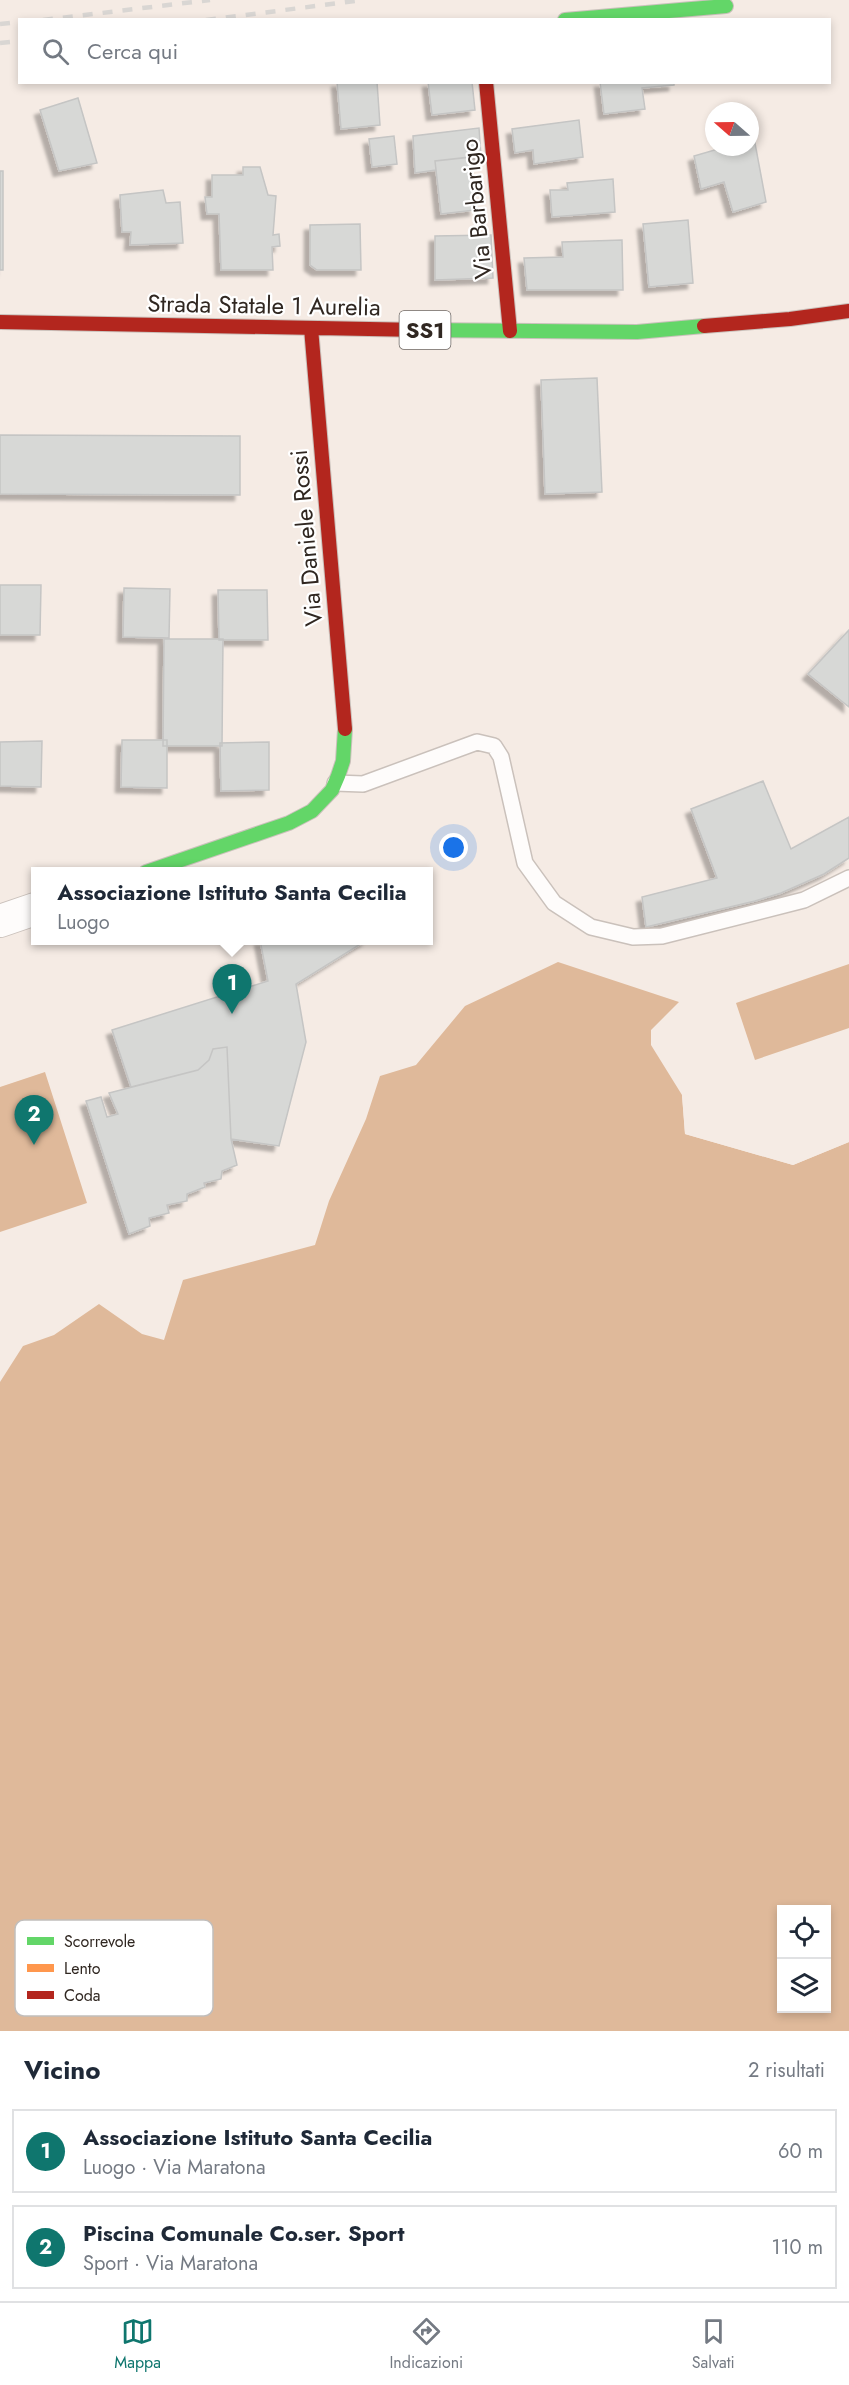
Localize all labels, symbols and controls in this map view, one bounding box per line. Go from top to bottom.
search box [18,18,831,84]
icon: search [39,35,72,68]
text: Cerca qui [87,35,178,67]
north arrow [705,102,759,156]
street label: Via Barbarigo [451,137,501,281]
street label: Strada Statale 1 Aurelia [147,285,381,325]
road number: SS1 [400,311,450,349]
street label: Via Daniele Rossi [281,448,331,628]
your location [439,833,468,862]
popup [31,867,433,945]
text: Associazione Istituto Santa Cecilia [57,876,407,908]
text: Luogo [57,908,110,937]
pin: 1 [212,964,252,1014]
pin: 2 [15,1096,54,1145]
map controls [777,1905,831,2013]
button: locate [777,1905,831,1959]
legend [15,1920,213,2016]
text: Scorrevole [64,1930,135,1953]
text: Lento [64,1957,101,1980]
button: layers [777,1959,831,2013]
text: Coda [64,1984,101,2007]
text: Vicino [24,2051,101,2089]
text: 2 risultati [748,2056,825,2085]
text: Associazione Istituto Santa Cecilia [83,2121,432,2153]
text: 1 [40,2137,51,2166]
text: 60 m [778,2137,823,2166]
text: Luogo · Via Maratona [83,2153,266,2182]
text: Piscina Comunale Co.ser. Sport [83,2217,404,2249]
text: 2 [39,2233,52,2262]
text: 110 m [771,2233,823,2262]
text: Sport · Via Maratona [83,2249,258,2278]
tab: Mappa [114,2315,161,2374]
tab: Indicazioni [389,2315,463,2374]
tab: Salvati [692,2315,735,2374]

